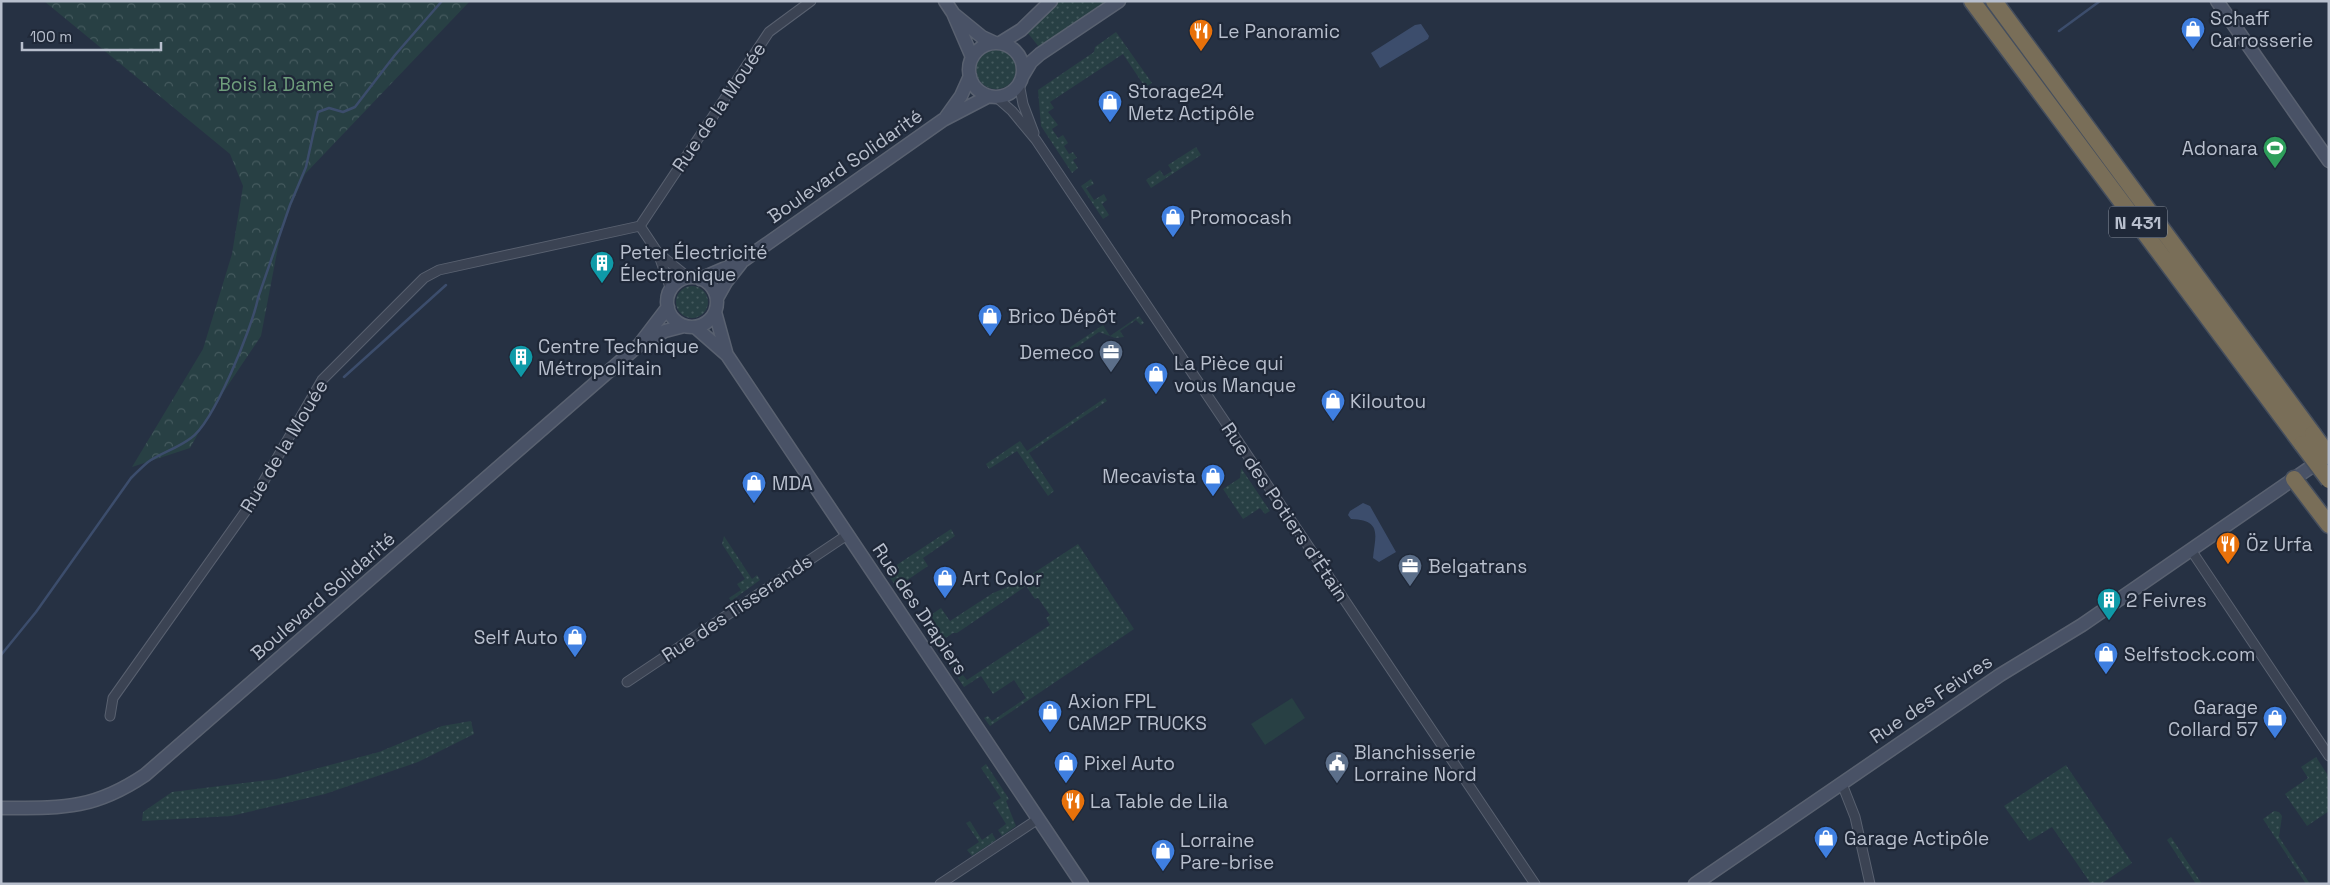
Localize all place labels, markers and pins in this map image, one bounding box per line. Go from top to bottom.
place label: Schaff Carrosserie [2210,6,2313,53]
shop icon: Schaff Carrosserie [2180,16,2206,50]
restaurant icon: Le Panoramic [1188,18,1214,52]
place label: Le Panoramic [1218,19,1340,44]
place label: Storage24 Metz Actipôle [1128,79,1255,126]
shop icon: Storage24 Metz Actipôle [1097,89,1123,123]
sports icon: Adonara [2262,135,2288,169]
place label: Adonara [2182,136,2258,161]
shop icon: Promocash [1160,204,1186,238]
place label: Promocash [1190,205,1292,230]
place label: Peter Électricité Électronique [620,240,768,287]
building icon: Peter Électricité Électronique [589,250,615,284]
shop icon: Brico Dépôt [977,303,1003,337]
place label: Brico Dépôt [1008,304,1117,329]
place label: Centre Technique Métropolitain [538,334,699,381]
office icon: Demeco [1098,339,1124,373]
place label: Demeco [1019,340,1094,365]
building icon: Centre Technique Métropolitain [508,344,534,378]
place label: La Pièce qui vous Manque [1174,351,1296,398]
shop icon: La Pièce qui vous Manque [1143,361,1169,395]
shop icon: Kiloutou [1320,388,1346,422]
place label: Kiloutou [1350,389,1426,414]
shop icon: Mecavista [1200,463,1226,497]
place label: Mecavista [1102,464,1196,489]
shop icon: MDA [741,470,767,504]
place label: MDA [772,471,813,496]
restaurant icon: Öz Urfa [2215,531,2241,565]
place label: Öz Urfa [2246,532,2313,557]
office icon: Belgatrans [1397,553,1423,587]
place label: Belgatrans [1428,554,1527,579]
shop icon: Art Color [932,565,958,599]
place label: Art Color [962,566,1042,591]
building icon: 2 Feivres [2096,587,2122,621]
place label: 2 Feivres [2126,588,2207,613]
shop icon: Self Auto [562,624,588,658]
place label: Self Auto [474,625,558,650]
shop icon: Selfstock.com [2093,641,2119,675]
place label: Selfstock.com [2124,642,2255,667]
place label: Axion FPL CAM2P TRUCKS [1068,689,1207,736]
place label: Garage Collard 57 [2168,695,2258,742]
shop icon: Axion FPL CAM2P TRUCKS [1037,699,1063,733]
shop icon: Garage Collard 57 [2262,705,2288,739]
place label: Blanchisserie Lorraine Nord [1354,740,1477,787]
shop icon: Pixel Auto [1053,750,1079,784]
public building icon: Blanchisserie Lorraine Nord [1324,750,1350,784]
place label: Pixel Auto [1084,751,1175,776]
restaurant icon: La Table de Lila [1060,788,1086,822]
place label: La Table de Lila [1090,789,1228,814]
shop icon: Garage Actipôle [1813,825,1839,859]
place label: Garage Actipôle [1844,826,1989,851]
place label: Lorraine Pare-brise [1180,828,1274,875]
shop icon: Lorraine Pare-brise [1150,838,1176,872]

